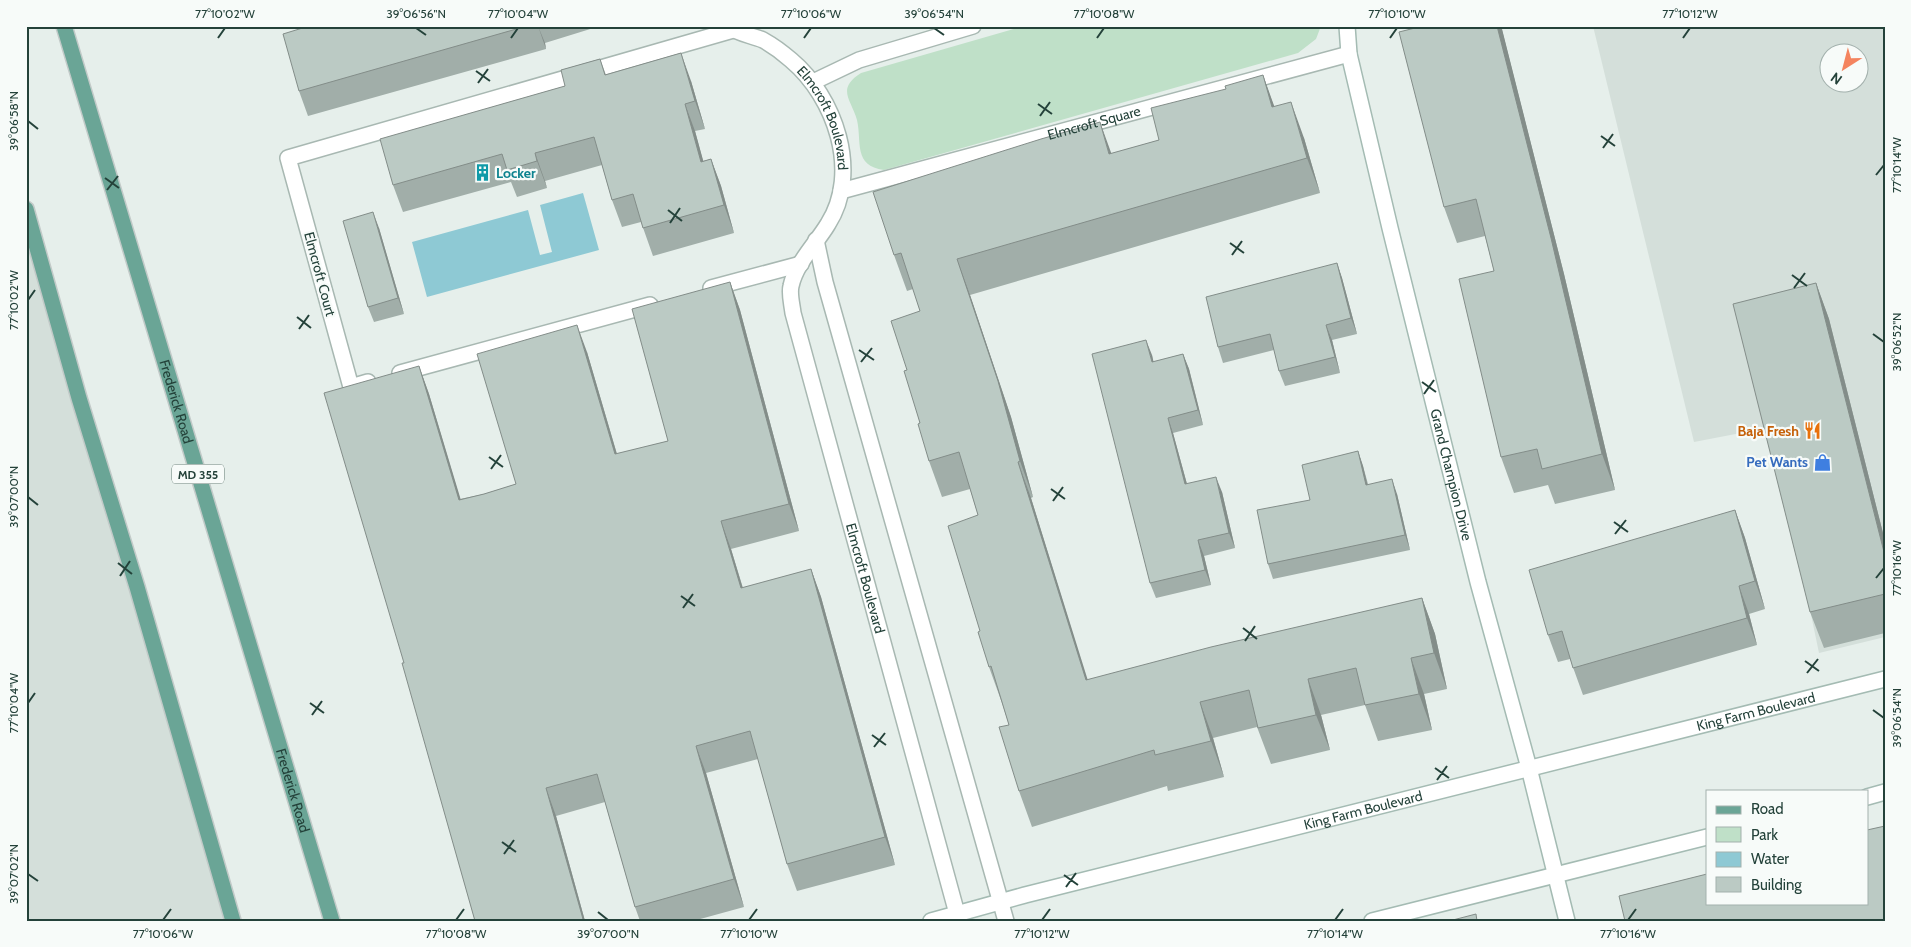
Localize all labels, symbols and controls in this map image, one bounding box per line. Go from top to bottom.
text: 77°10'02"W [195,6,256,21]
text: 39°06'56"N [386,6,446,21]
text: 77°10'04"W [488,6,549,21]
text: 77°10'06"W [781,6,842,21]
text: 39°06'54"N [904,6,964,21]
text: 77°10'08"W [1074,6,1135,21]
text: 77°10'10"W [1368,6,1426,21]
text: 77°10'12"W [1662,6,1718,21]
north arrow [1818,42,1868,92]
street label: Elmcroft Boulevard [793,62,852,170]
text: N [1827,68,1846,89]
text: 39°06'58"N [6,91,21,151]
street label: Elmcroft Square [1045,102,1142,144]
text: 77°10'14"W [1889,136,1904,193]
building icon: Locker [472,163,492,183]
place label: Locker [496,164,536,182]
street label: Elmcroft Court [300,230,340,318]
text: 77°10'02"W [6,269,21,330]
text: 39°06'52"N [1889,312,1904,372]
street label: Frederick Road [155,357,198,446]
street label: Grand Champion Drive [1426,407,1476,542]
restaurant icon: Baja Fresh [1803,421,1823,441]
place label: Baja Fresh [1738,422,1799,440]
shop icon: Pet Wants [1812,452,1832,472]
place label: Pet Wants [1746,453,1808,471]
road number: MD 355 [172,464,224,484]
text: 39°07'00"N [6,466,21,528]
street label: Elmcroft Boulevard [842,521,889,635]
text: 77°10'16"W [1889,539,1904,596]
text: 77°10'04"W [6,672,21,733]
street label: King Farm Boulevard [1695,688,1817,735]
text: 39°06'54"N [1889,688,1904,748]
street label: Frederick Road [272,746,314,835]
street label: King Farm Boulevard [1302,787,1424,834]
legend [1706,790,1868,904]
text: Road [1751,800,1784,818]
text: Park [1751,826,1778,844]
text: 39°07'02"N [6,844,21,904]
text: Water [1751,850,1789,868]
text: Building [1751,876,1802,894]
text: 77°10'06"W [133,926,194,941]
text: 77°10'08"W [426,926,487,941]
text: 39°07'00"N [577,926,639,941]
text: 77°10'10"W [720,926,778,941]
text: 77°10'12"W [1014,926,1070,941]
text: 77°10'14"W [1307,926,1364,941]
text: 77°10'16"W [1600,926,1657,941]

